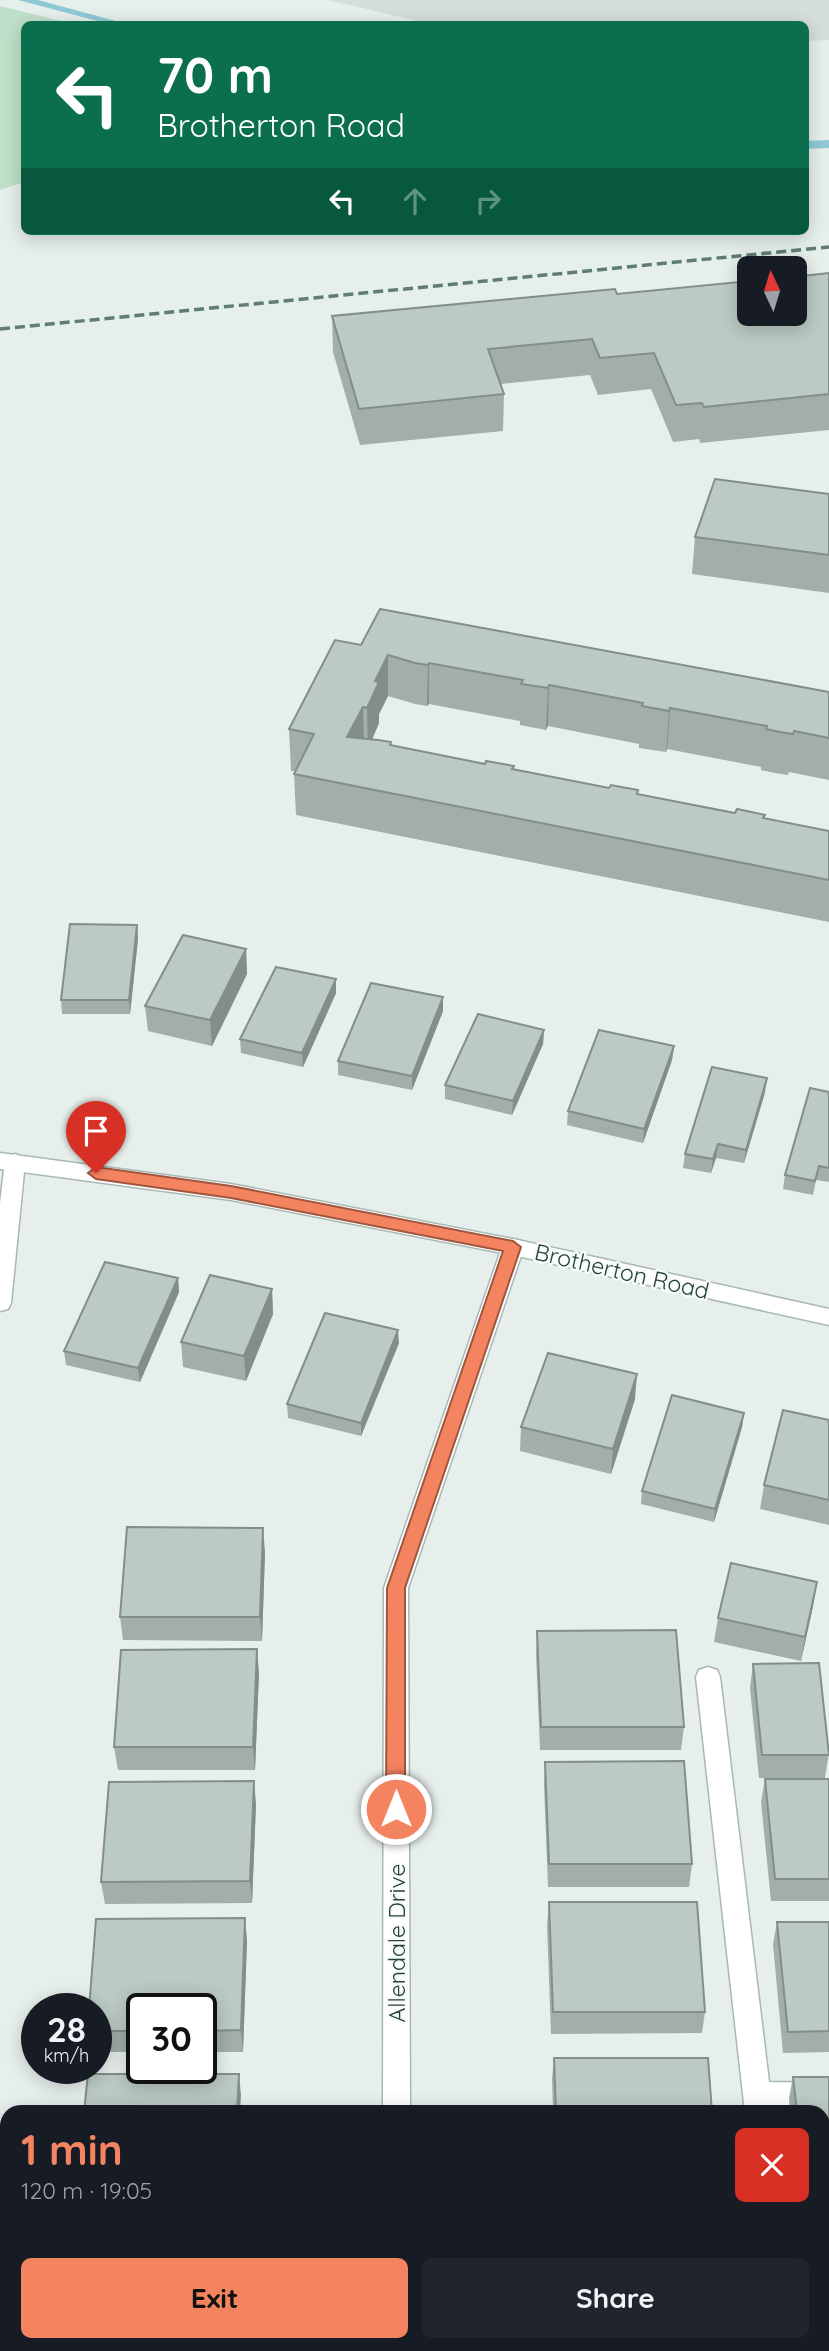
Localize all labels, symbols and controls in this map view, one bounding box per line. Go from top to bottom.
text: 70 m [157,44,273,105]
icon: left [42,49,133,140]
text: Brotherton Road [157,105,405,145]
icon: left [323,182,361,220]
icon: ahead [396,182,434,220]
icon: right [469,182,507,220]
north arrow [737,256,807,326]
map controls [737,256,807,326]
pin [66,1101,126,1173]
icon: arrive [77,1112,115,1150]
street label: Brotherton Road [532,1237,712,1305]
position arrow [359,1772,433,1846]
street label: Allendale Drive [382,1863,411,2023]
speed limit sign: 30 [126,1993,217,2084]
text: 28 [47,2007,86,2051]
text: km/h [44,2044,89,2067]
text: 1 min [21,2123,123,2176]
button: close [735,2128,809,2202]
text: 120 m · 19:05 [21,2176,152,2205]
button: Exit [21,2258,408,2338]
button: Share [422,2258,809,2338]

